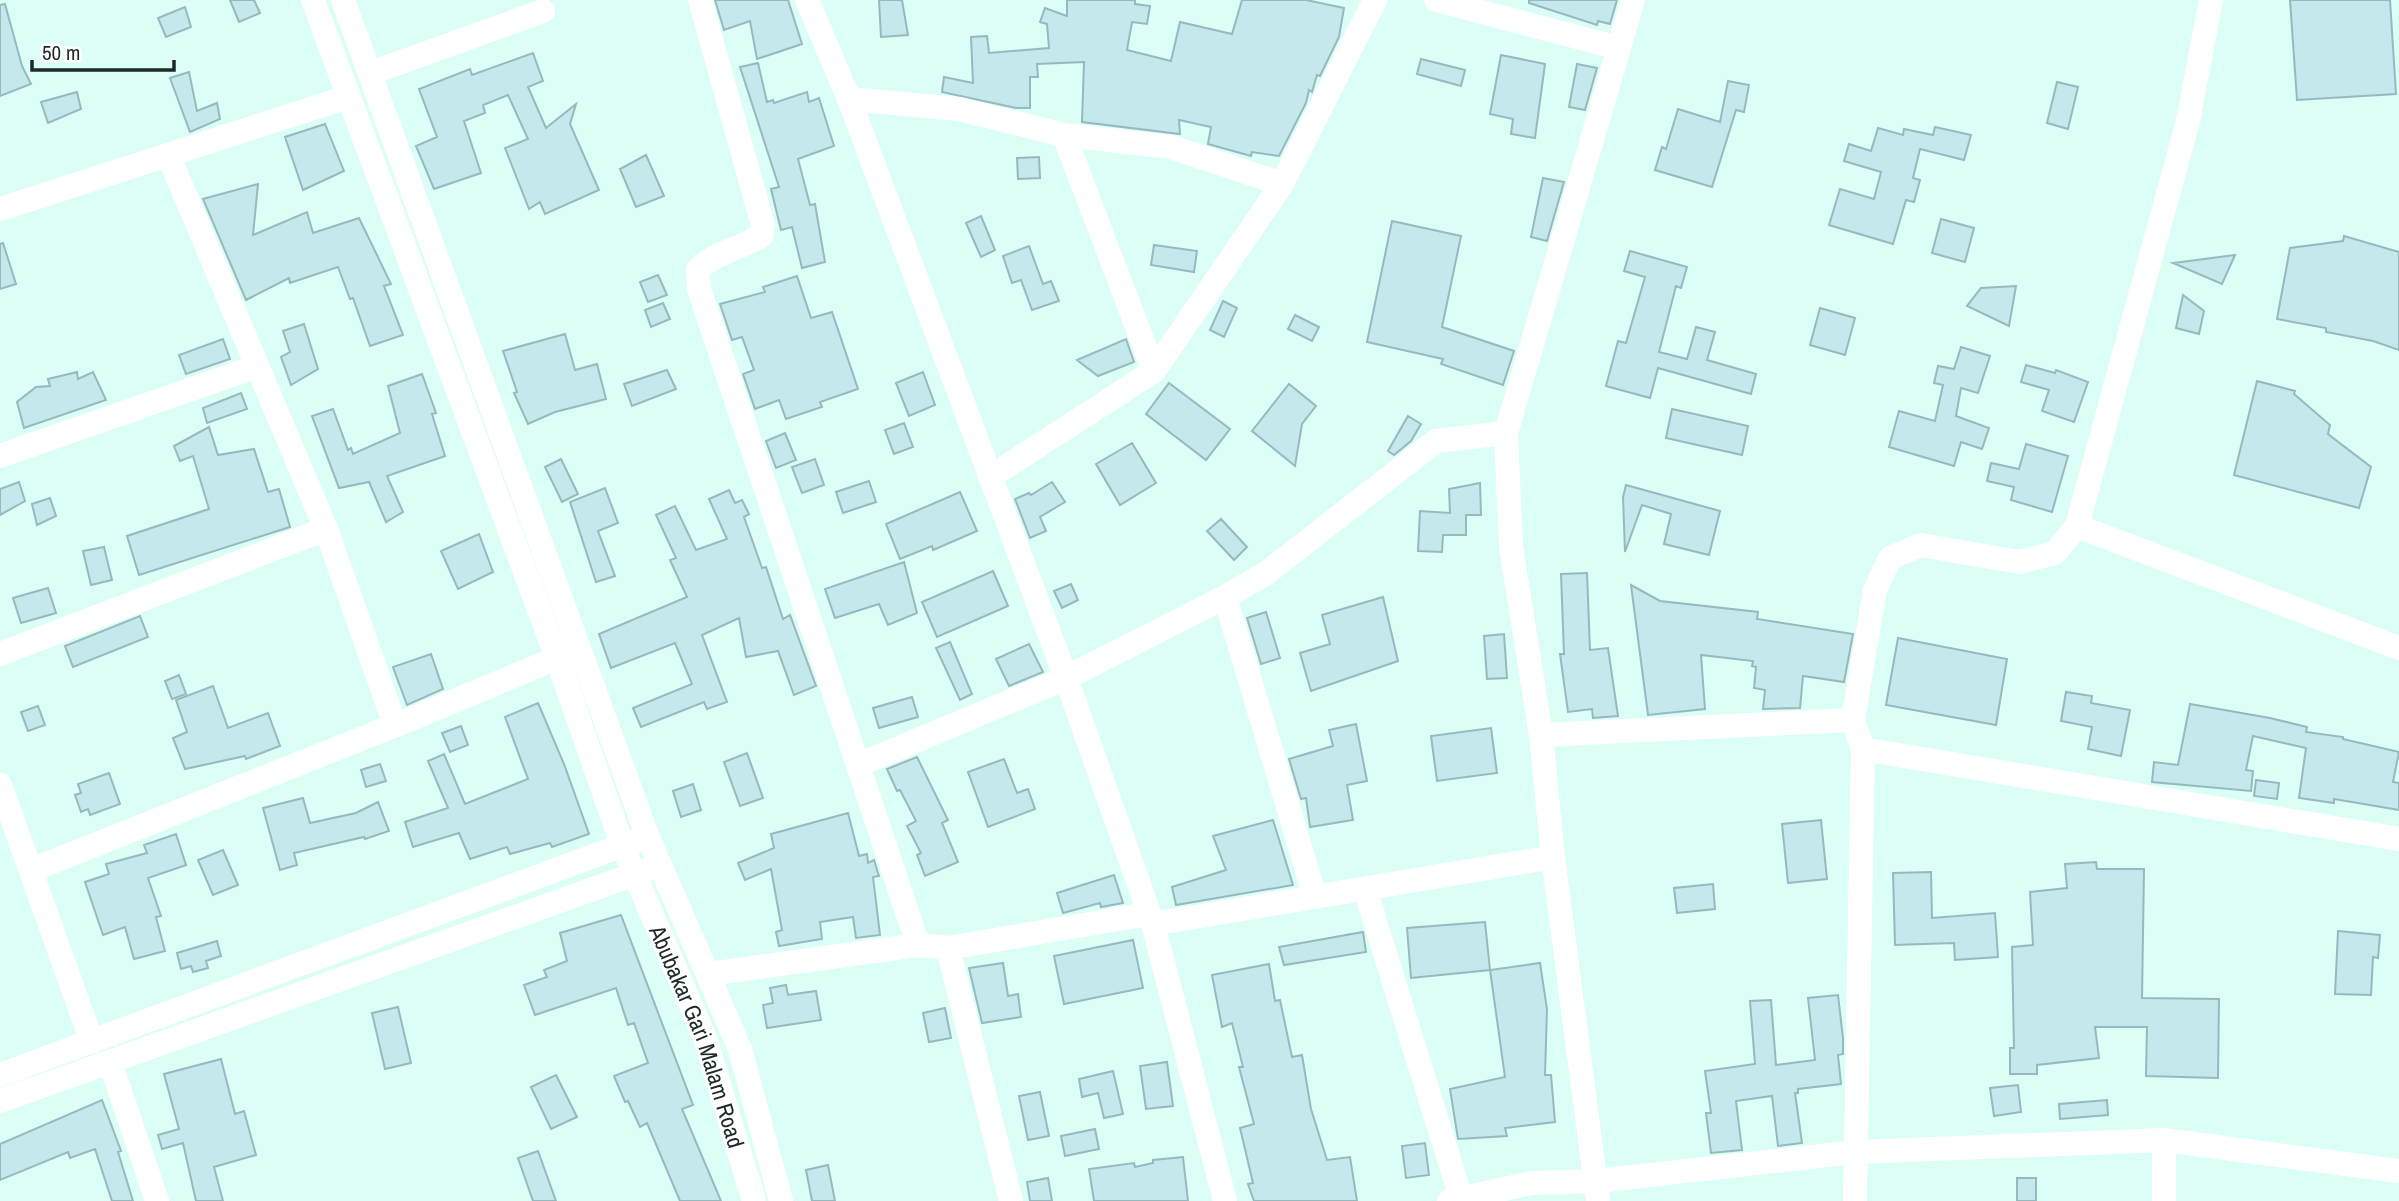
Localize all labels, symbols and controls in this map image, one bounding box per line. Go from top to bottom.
scale bar [32,28,173,72]
text: 50 m [42,38,80,67]
street label: Abubakar Gari Malam Road [642,919,753,1151]

